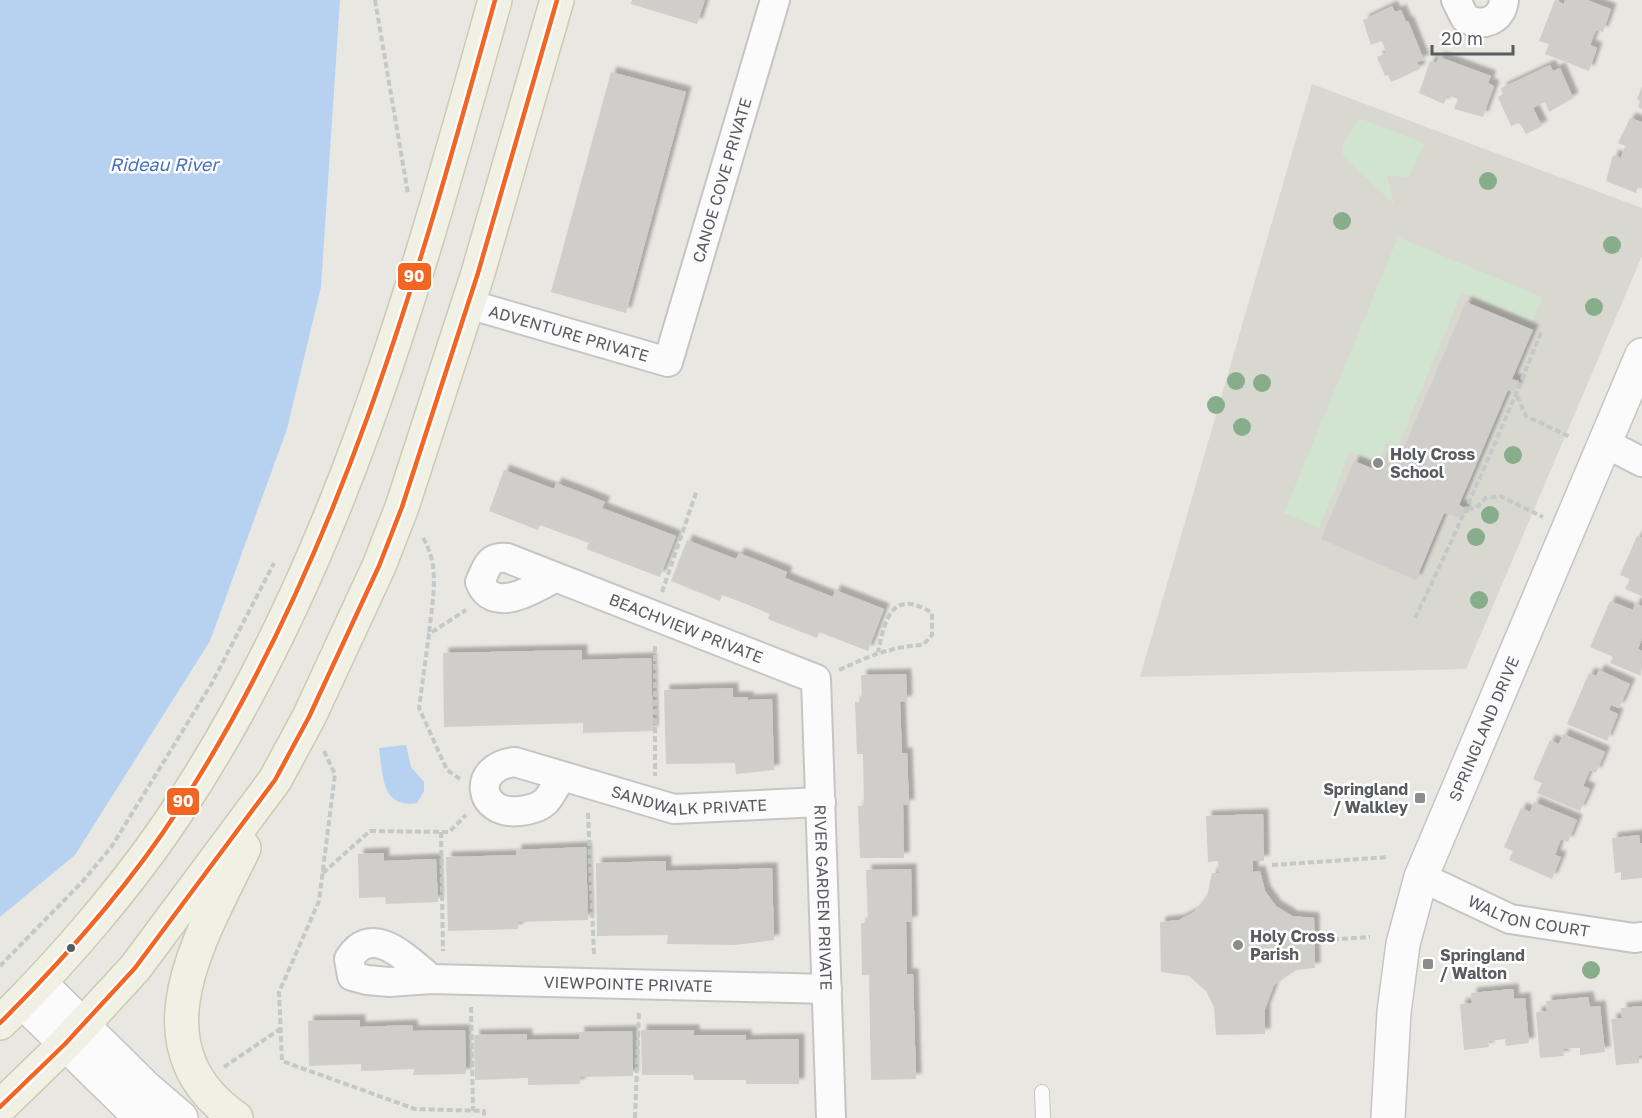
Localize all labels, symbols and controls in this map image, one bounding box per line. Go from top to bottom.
scale bar [1432,18,1513,56]
text: 20 m [1441,27,1483,49]
street label: CANOE COVE PRIVATE [688,95,756,265]
water label: Rideau River [110,153,221,175]
line badge: 90 [397,262,432,291]
text: 90 [404,266,424,286]
street label: ADVENTURE PRIVATE [487,301,651,366]
place label: Holy Cross School [1390,444,1475,482]
marker: Holy Cross School [1371,456,1385,470]
street label: BEACHVIEW PRIVATE [606,589,766,667]
street label: SPRINGLAND DRIVE [1444,653,1523,804]
place label: Springland / Walkley [1323,779,1408,817]
street label: SANDWALK PRIVATE [609,781,767,820]
line badge: 90 [166,787,200,816]
text: 90 [173,791,193,811]
marker: Springland / Walkley [1413,791,1427,805]
street label: RIVER GARDEN PRIVATE [810,804,837,991]
street label: WALTON COURT [1465,891,1591,941]
place label: Holy Cross Parish [1250,926,1335,964]
marker: Holy Cross Parish [1231,938,1245,952]
unlabelled marker [65,942,77,954]
place label: Springland / Walton [1440,945,1525,983]
marker: Springland / Walton [1421,957,1435,971]
street label: VIEWPOINTE PRIVATE [544,972,713,996]

